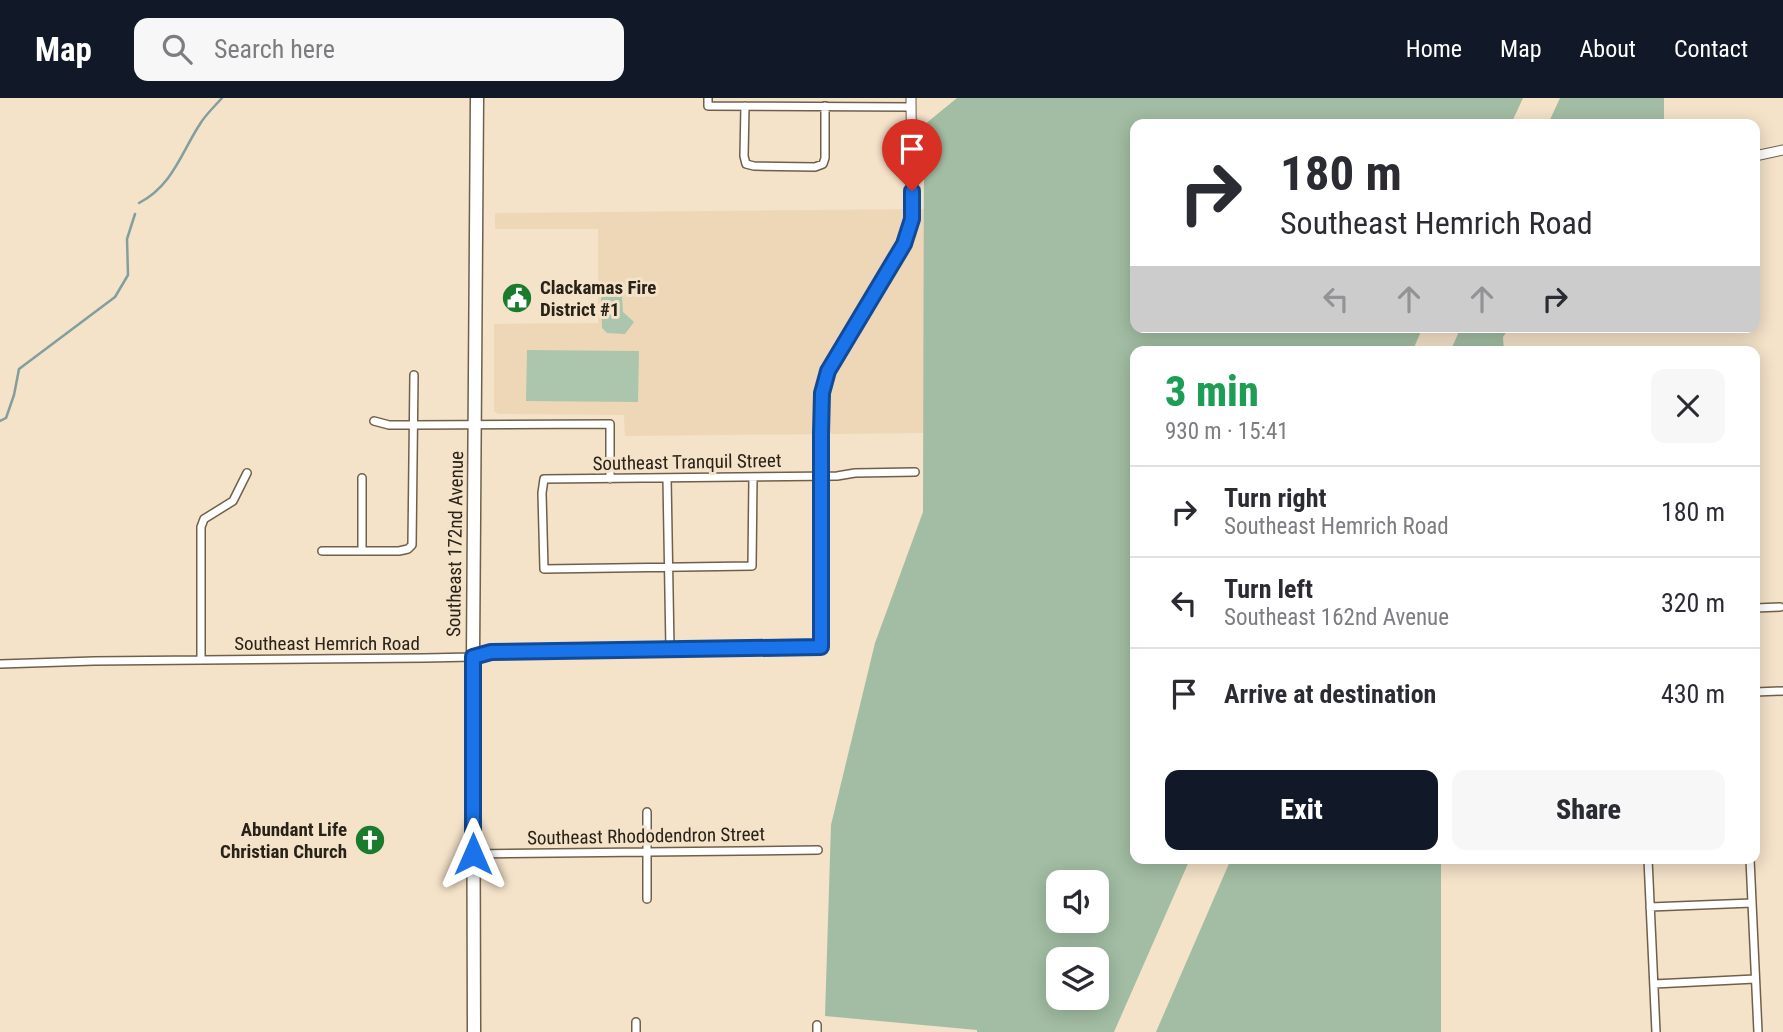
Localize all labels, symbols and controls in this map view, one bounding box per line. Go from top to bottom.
search box [134,18,624,81]
text: Map [35,30,92,69]
icon: search [158,30,196,68]
text: Search here [214,34,335,64]
text: Home [1406,35,1462,63]
text: Map [1500,35,1542,63]
text: About [1580,35,1636,63]
text: Contact [1674,35,1748,63]
pin [882,119,942,191]
icon: arrive [893,130,931,168]
text: 180 m [1280,145,1402,202]
icon: right [1165,147,1256,238]
text: Southeast Hemrich Road [1280,204,1593,242]
place label: Clackamas Fire District #1 [540,276,656,321]
icon: left [1317,280,1355,318]
icon: ahead [1390,280,1428,318]
icon: ahead [1463,280,1501,318]
icon: right [1536,280,1574,318]
public building icon: Clackamas Fire District #1 [500,281,534,315]
text: 3 min [1165,367,1259,416]
button: close [1651,369,1725,443]
text: 930 m · 15:41 [1165,418,1289,445]
street label: Southeast Tranquil Street [592,449,782,475]
street label: Southeast 172nd Avenue [442,451,468,637]
text: Turn right [1224,483,1326,513]
icon: right [1165,493,1203,531]
text: 180 m [1661,497,1725,527]
text: Southeast Hemrich Road [1224,513,1449,540]
text: Turn left [1224,574,1313,604]
icon: left [1165,584,1203,622]
text: 320 m [1661,588,1725,618]
text: Southeast 162nd Avenue [1224,604,1449,631]
street label: Southeast Hemrich Road [234,632,420,655]
icon: arrive [1165,675,1203,713]
text: Arrive at destination [1224,679,1436,709]
text: 430 m [1661,679,1725,709]
button: Exit [1165,770,1438,850]
button: Share [1452,770,1725,850]
position arrow [436,817,510,891]
place label: Abundant Life Christian Church [220,818,347,863]
street label: Southeast Rhododendron Street [527,822,765,850]
church icon: Abundant Life Christian Church [353,823,387,857]
map controls [1046,870,1109,1010]
button: sound [1046,870,1109,933]
button: layers [1046,947,1109,1010]

